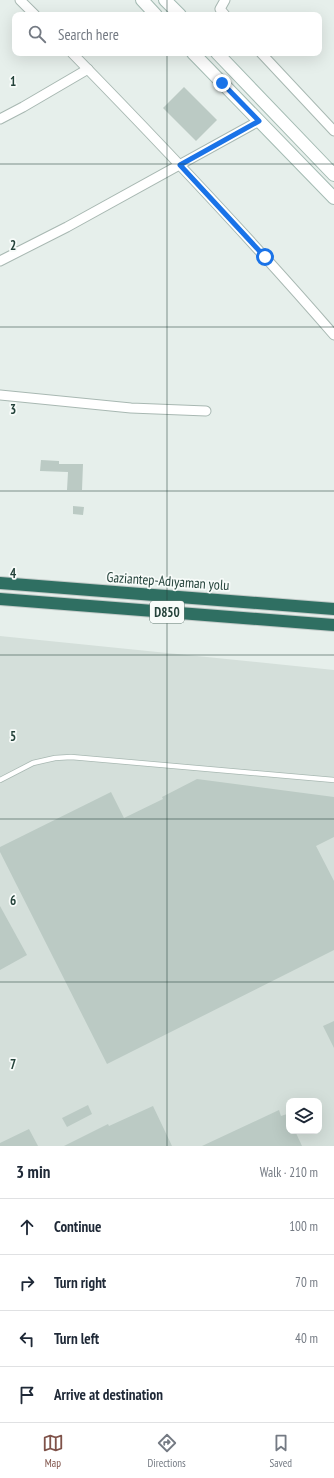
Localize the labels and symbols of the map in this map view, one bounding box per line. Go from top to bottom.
text: 1 [10,73,16,90]
route end [213,74,231,92]
text: 2 [10,237,16,254]
route start [256,248,274,266]
text: 3 [10,401,16,418]
text: 4 [10,565,17,582]
street label: Gaziantep-Adıyaman yolu [106,568,230,594]
road number: D850 [150,601,184,623]
text: 5 [10,728,16,745]
text: 6 [10,892,16,909]
text: 7 [10,1056,16,1073]

